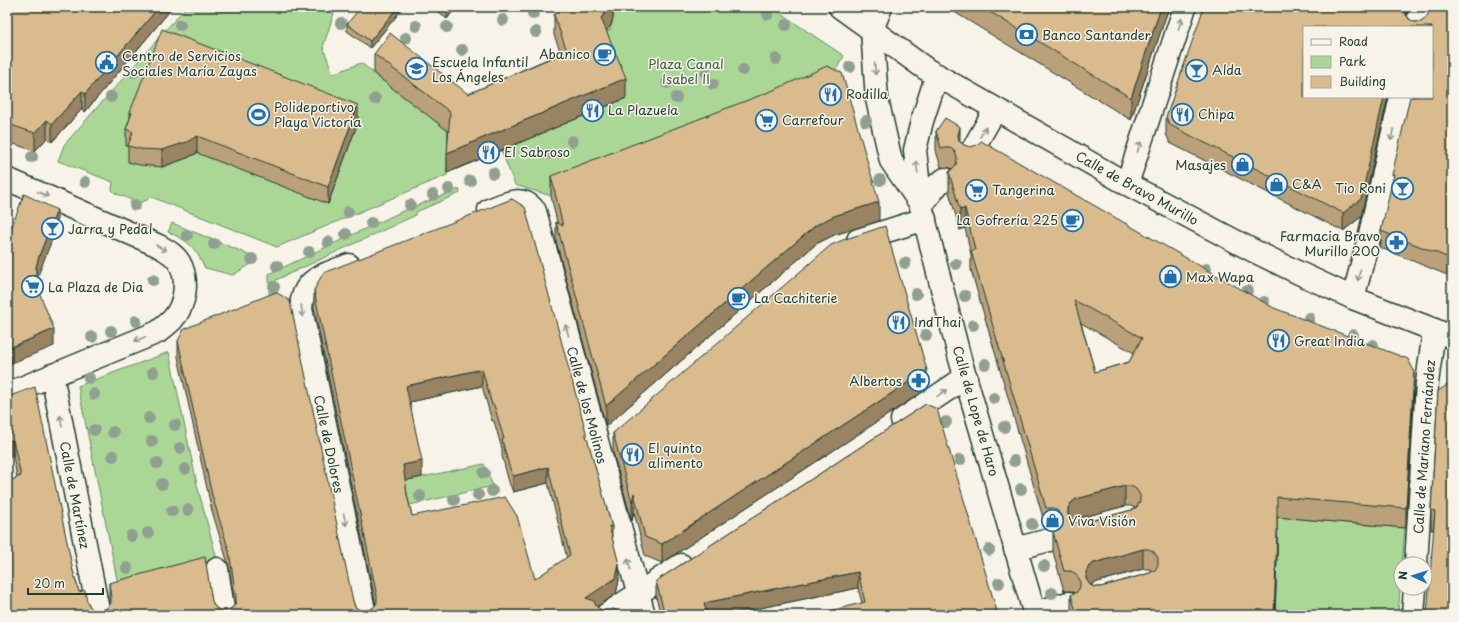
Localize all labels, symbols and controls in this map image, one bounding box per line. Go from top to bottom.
one-way arrow [1177,17,1184,30]
bank icon: Banco Santander [1013,22,1039,48]
place label: Banco Santander [1042,25,1151,44]
legend [1303,26,1433,98]
text: Road [1339,32,1368,50]
cafe icon: Abanico [592,41,618,67]
place label: Abanico [539,44,590,63]
place label: Centro de Servicios Sociales María Zayas [122,46,257,80]
public building icon: Centro de Servicios Sociales María Zayas [93,50,119,76]
place label: Escuela Infantil Los Ángeles [432,52,528,86]
text: Park [1339,52,1366,70]
park label: Plaza Canal Isabel II [648,54,724,88]
school or university icon: Escuela Infantil Los Ángeles [403,56,429,82]
bar icon: Alda [1184,57,1210,83]
place label: Alda [1212,60,1242,79]
one-way arrow [871,62,878,75]
text: Building [1339,72,1386,90]
restaurant icon: Rodilla [818,81,844,107]
place label: Rodilla [846,84,889,103]
place label: Polideportivo Playa Victoria [274,97,362,131]
restaurant icon: La Plazuela [580,97,606,123]
place label: La Plazuela [608,100,679,119]
sports icon: Polideportivo Playa Victoria [246,101,272,127]
restaurant icon: Chipa [1169,101,1195,127]
place label: Chipa [1198,104,1236,123]
supermarket icon: Carrefour [754,107,780,133]
place label: Carrefour [782,110,845,129]
one-way arrow [979,126,987,138]
one-way arrow [1388,128,1396,141]
restaurant icon: El Sabroso [475,139,501,165]
one-way arrow [1136,141,1143,154]
place label: El Sabroso [504,142,570,161]
street label: Calle de Bravo Murillo [1072,146,1202,229]
shop icon: Masajes [1229,152,1255,178]
place label: Masajes [1175,155,1226,174]
one-way arrow [913,161,921,174]
shop icon: C&A [1263,171,1289,197]
place label: C&A [1292,174,1322,193]
bar icon: Tio Roni [1389,175,1415,201]
supermarket icon: Tangerina [963,177,989,203]
place label: Tio Roni [1335,178,1386,197]
place label: Tangerina [992,180,1056,199]
one-way arrow [36,191,48,199]
cafe icon: La Gofrería 225 [1060,207,1086,233]
place label: La Gofrería 225 [956,210,1058,229]
bar icon: Jarra y Pedal [39,216,65,242]
place label: Jarra y Pedal [68,219,152,238]
place label: Farmacia Bravo Murillo 200 [1280,226,1380,260]
pharmacy icon: Farmacia Bravo Murillo 200 [1383,230,1409,256]
one-way arrow [155,245,167,252]
shop icon: Max Wapa [1158,264,1184,290]
place label: Max Wapa [1186,267,1255,286]
one-way arrow [1355,268,1363,281]
supermarket icon: La Plaza de Dia [19,274,45,300]
place label: La Plaza de Dia [48,277,143,296]
cafe icon: La Cachiterie [725,285,751,311]
place label: La Cachiterie [754,288,838,307]
one-way arrow [298,304,306,317]
restaurant icon: IndThai [885,309,911,335]
place label: IndThai [914,312,961,331]
one-way arrow [563,324,570,337]
restaurant icon: Great India [1265,328,1291,354]
place label: Great India [1294,331,1366,350]
one-way arrow [134,336,146,344]
street label: Calle de Lope de Haro [949,343,1004,478]
street label: Calle de los Molinos [563,344,612,466]
street label: Calle de Mariano Fernández [1408,359,1439,535]
pharmacy icon: Albertos [905,368,931,394]
place label: Albertos [849,371,902,390]
one-way arrow [936,389,947,397]
street label: Calle de Dolores [310,393,349,495]
one-way arrow [57,415,65,428]
place label: El quinto alimento [648,438,703,472]
street label: Calle de Martínez [56,440,95,550]
restaurant icon: El quinto alimento [620,442,646,468]
shop icon: Viva Visión [1039,508,1065,534]
place label: Viva Visión [1068,511,1136,530]
one-way arrow [342,513,350,526]
north arrow [1393,556,1433,596]
one-way arrow [625,558,632,571]
scale bar [28,570,103,596]
text: N [1394,570,1411,580]
text: 20 m [34,574,65,592]

